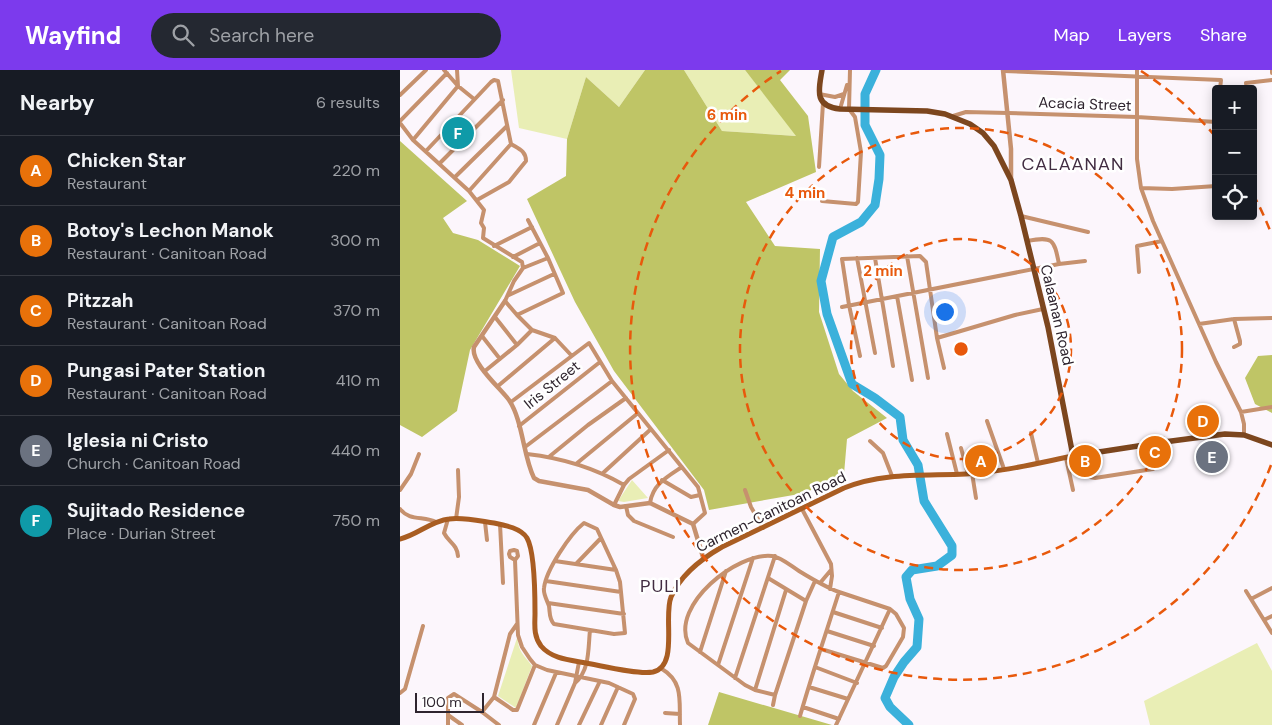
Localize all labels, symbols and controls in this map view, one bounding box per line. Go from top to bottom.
search box [151,13,501,58]
text: Wayfind [25,20,121,51]
icon: search [169,21,197,49]
text: Search here [209,23,314,48]
text: Map [1054,23,1090,47]
text: Layers [1118,23,1172,47]
text: Share [1200,23,1247,47]
map controls [1212,85,1257,220]
button: + [1212,85,1257,130]
text: Nearby [20,89,94,117]
text: 6 results [316,92,380,113]
street label: Acacia Street [1038,92,1132,116]
text: 6 min [707,105,747,125]
pin: F [442,114,474,152]
button: − [1212,130,1257,175]
text: Chicken Star [67,148,186,173]
district label: CALAANAN [1022,152,1124,176]
text: A [30,160,42,181]
text: 220 m [332,160,380,181]
text: Restaurant [67,173,147,194]
button: locate [1212,175,1257,220]
text: 4 min [785,183,825,203]
text: Botoy's Lechon Manok [67,218,274,243]
text: B [31,230,41,251]
text: 300 m [330,230,380,251]
text: Restaurant · Canitoan Road [67,243,267,264]
text: 2 min [863,261,903,281]
street label: Calaanan Road [1036,263,1078,367]
text: Pitzzah [67,288,134,313]
your location [932,299,958,325]
text: C [30,300,42,321]
text: 370 m [333,300,380,321]
text: Restaurant · Canitoan Road [67,313,267,334]
centre of rings [952,340,970,358]
street label: Iris Street [520,356,584,414]
text: Pungasi Pater Station [67,358,266,383]
text: D [30,370,42,391]
text: 410 m [336,370,380,391]
text: Restaurant · Canitoan Road [67,383,267,404]
pin: D [1187,402,1219,440]
text: Iglesia ni Cristo [67,428,209,453]
pin: C [1139,433,1171,471]
pin: E [1196,438,1228,476]
text: E [31,440,41,461]
text: 440 m [331,440,380,461]
pin: A [965,442,997,480]
pin: B [1069,442,1101,480]
text: Church · Canitoan Road [67,453,241,474]
street label: Carmen-Canitoan Road [693,467,849,557]
text: Sujitado Residence [67,498,245,523]
text: F [32,510,40,531]
text: 750 m [333,510,380,531]
text: Place · Durian Street [67,523,216,544]
district label: PULI [640,574,680,598]
scale bar [415,690,484,713]
text: 100 m [422,693,462,711]

